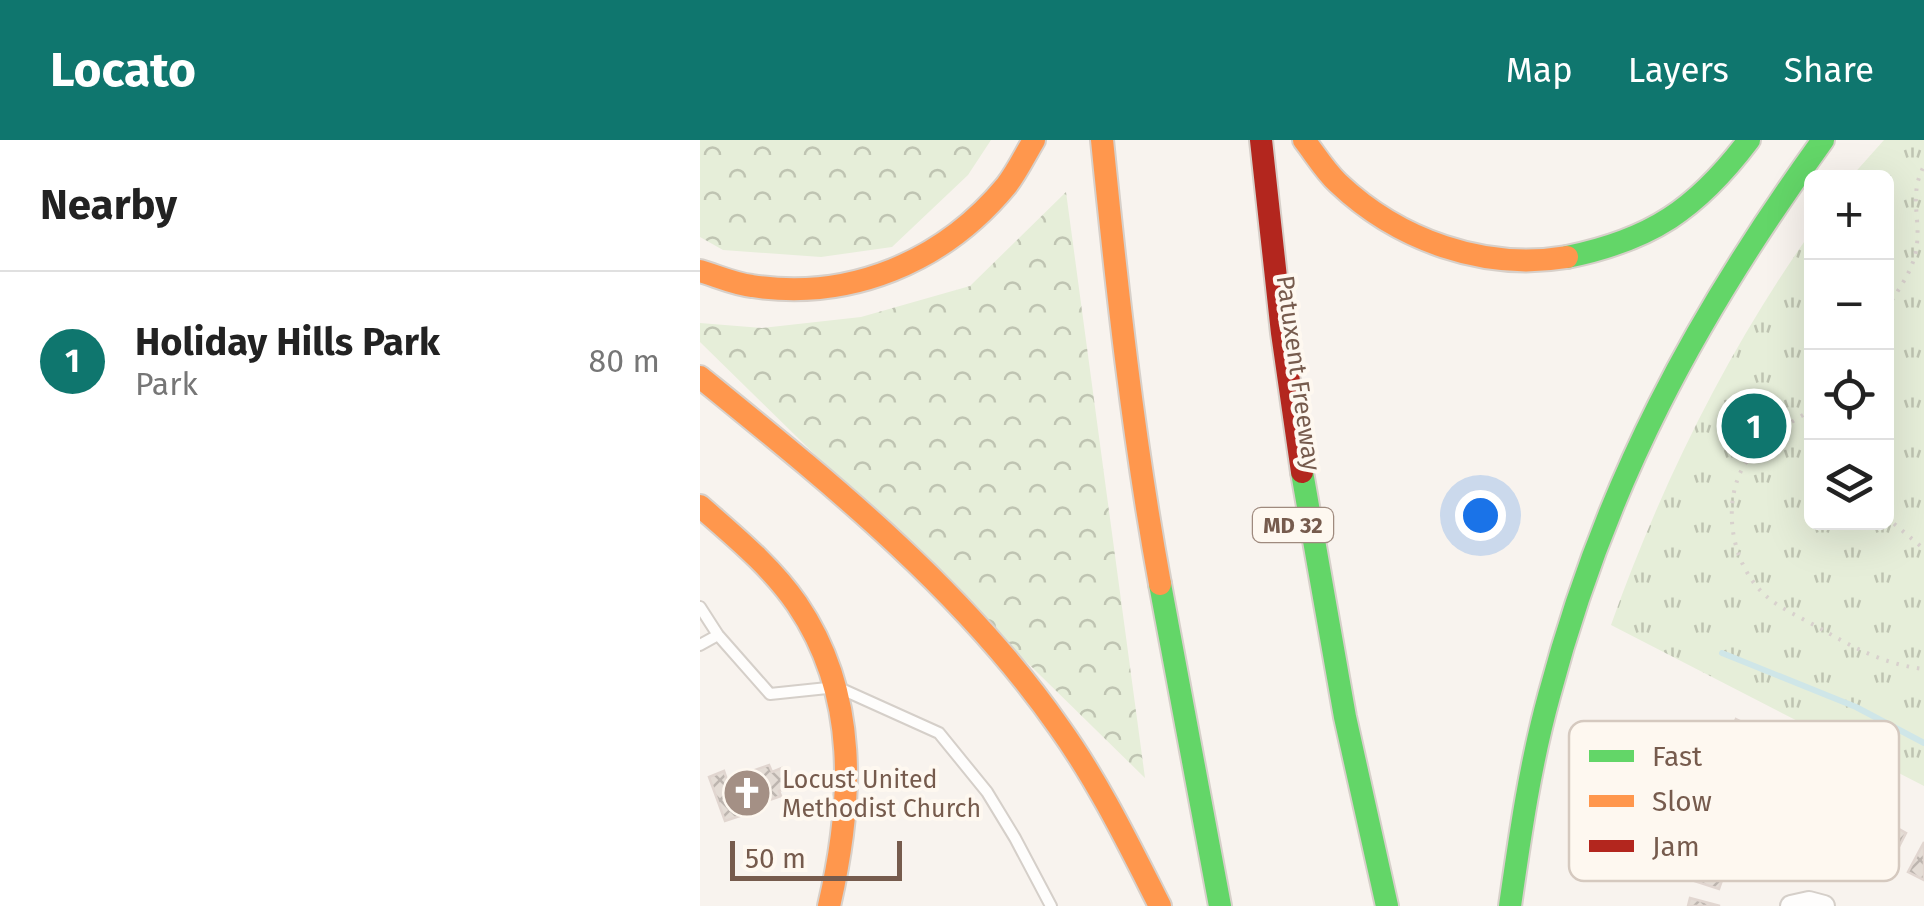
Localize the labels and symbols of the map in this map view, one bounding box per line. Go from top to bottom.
street label: Patuxent Freeway [1269,274,1327,473]
pin: 1 [1722,388,1786,464]
your location [1455,490,1506,541]
road number: MD 32 [1253,508,1333,542]
legend [1569,721,1899,881]
text: Fast [1652,740,1703,773]
place label: Locust United Methodist Church [782,765,981,824]
church icon: Locust United Methodist Church [721,767,773,819]
text: Slow [1652,785,1712,818]
text: Jam [1652,830,1700,863]
scale bar [730,836,902,880]

